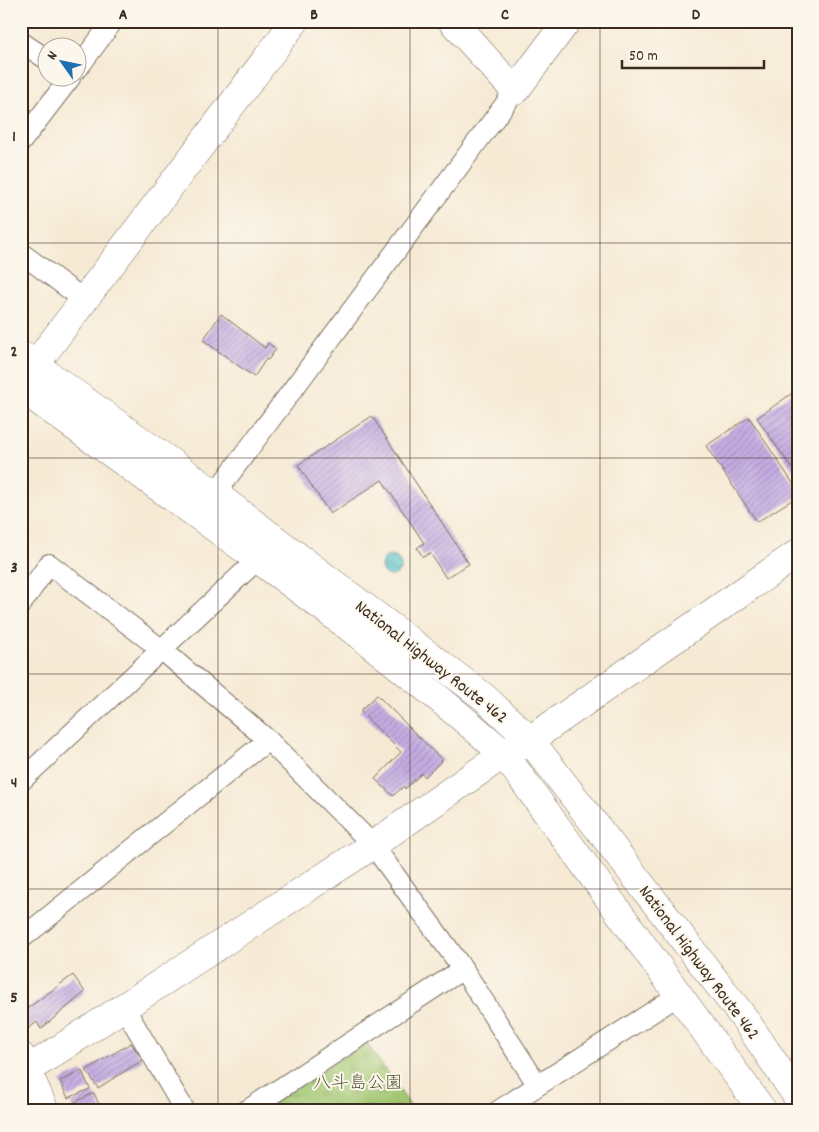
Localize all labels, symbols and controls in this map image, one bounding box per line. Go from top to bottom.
text: A [119,4,128,27]
text: B [310,4,318,27]
text: C [501,4,509,27]
text: D [692,4,701,27]
north arrow [38,38,88,88]
scale bar [622,38,764,70]
text: 50 m [629,46,658,68]
text: N [43,48,63,64]
text: 1 [12,126,16,149]
text: 2 [11,341,18,364]
text: 3 [10,557,18,580]
street label: National Highway Route 462 [349,595,512,731]
text: 4 [11,772,17,795]
street label: National Highway Route 462 [631,881,765,1046]
text: 5 [10,987,18,1010]
park label: 八斗島公園 [313,1072,403,1097]

